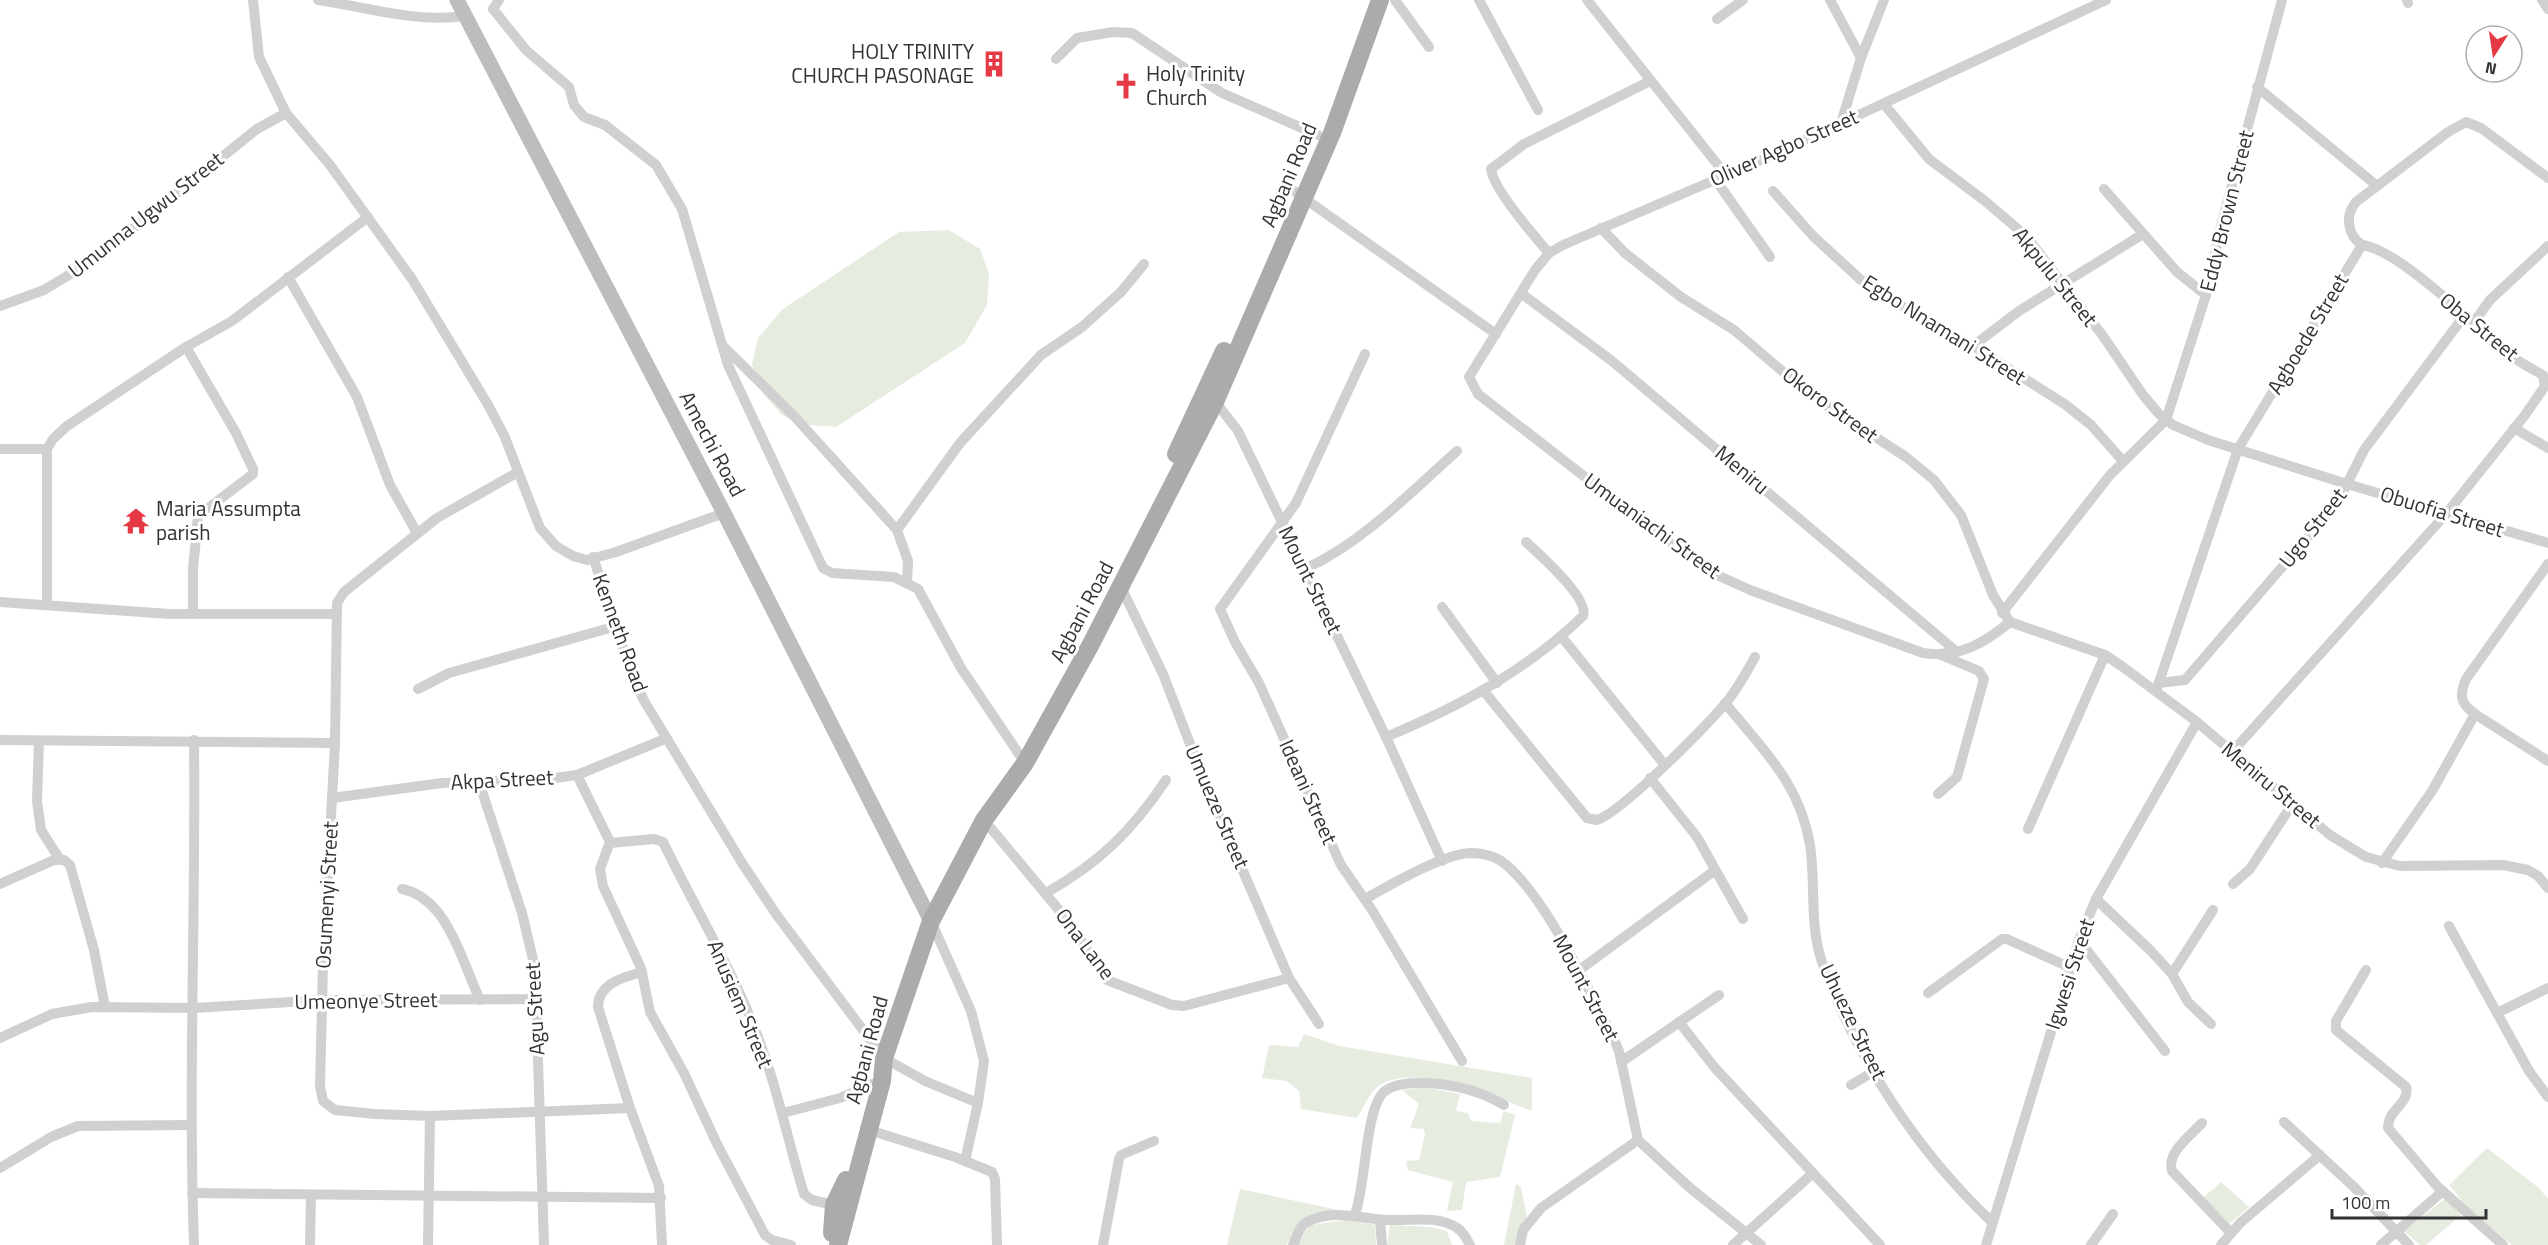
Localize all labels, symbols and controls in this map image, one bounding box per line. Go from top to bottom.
north arrow [2464,24,2524,84]
place label: HOLY TRINITY CHURCH PASONAGE [791,35,975,91]
building icon: HOLY TRINITY CHURCH PASONAGE [979,49,1009,79]
text: N [2483,56,2499,82]
place label: Holy Trinity Church [1146,57,1245,113]
church icon: Holy Trinity Church [1111,71,1141,101]
street label: Oliver Agbo Street [1704,100,1864,194]
street label: Agbani Road [1252,117,1324,232]
street label: Eddy Brown Street [2190,126,2262,295]
street label: Umunna Ugwu Street [61,143,231,285]
street label: Akpulu Street [2006,220,2106,333]
street label: Egbo Nnamani Street [1857,266,2033,393]
street label: Agboede Street [2258,266,2356,400]
street label: Oba Street [2433,284,2527,369]
street label: Okoro Street [1776,358,1886,450]
street label: Amechi Road [672,385,754,502]
street label: Meniru [1708,437,1777,502]
street label: Umuaniachi Street [1577,464,1728,586]
street label: Obuofia Street [2376,477,2509,545]
street label: Ugo Street [2271,480,2354,574]
place label: Maria Assumpta parish [156,492,301,548]
temple icon: Maria Assumpta parish [121,506,151,536]
street label: Mount Street [1271,520,1351,640]
street label: Agbani Road [1041,555,1121,668]
street label: Kenneth Road [585,569,657,696]
street label: Meniru Street [2215,733,2329,836]
street label: Ideani Street [1272,734,1347,850]
street label: Umueze Street [1177,740,1259,874]
street label: Akpa Street [450,760,555,798]
street label: Osumenyi Street [306,820,346,969]
street label: Ona Lane [1048,901,1123,986]
street label: Igwesi Street [2036,913,2102,1033]
street label: Mount Street [1545,928,1629,1047]
street label: Anusiem Street [700,935,783,1073]
street label: Uhueze Street [1812,958,1896,1085]
street label: Agu Street [516,961,552,1056]
street label: Umeonye Street [294,983,438,1017]
street label: Agbani Road [836,992,896,1107]
scale bar [2332,1182,2486,1220]
text: 100 m [2341,1189,2390,1216]

